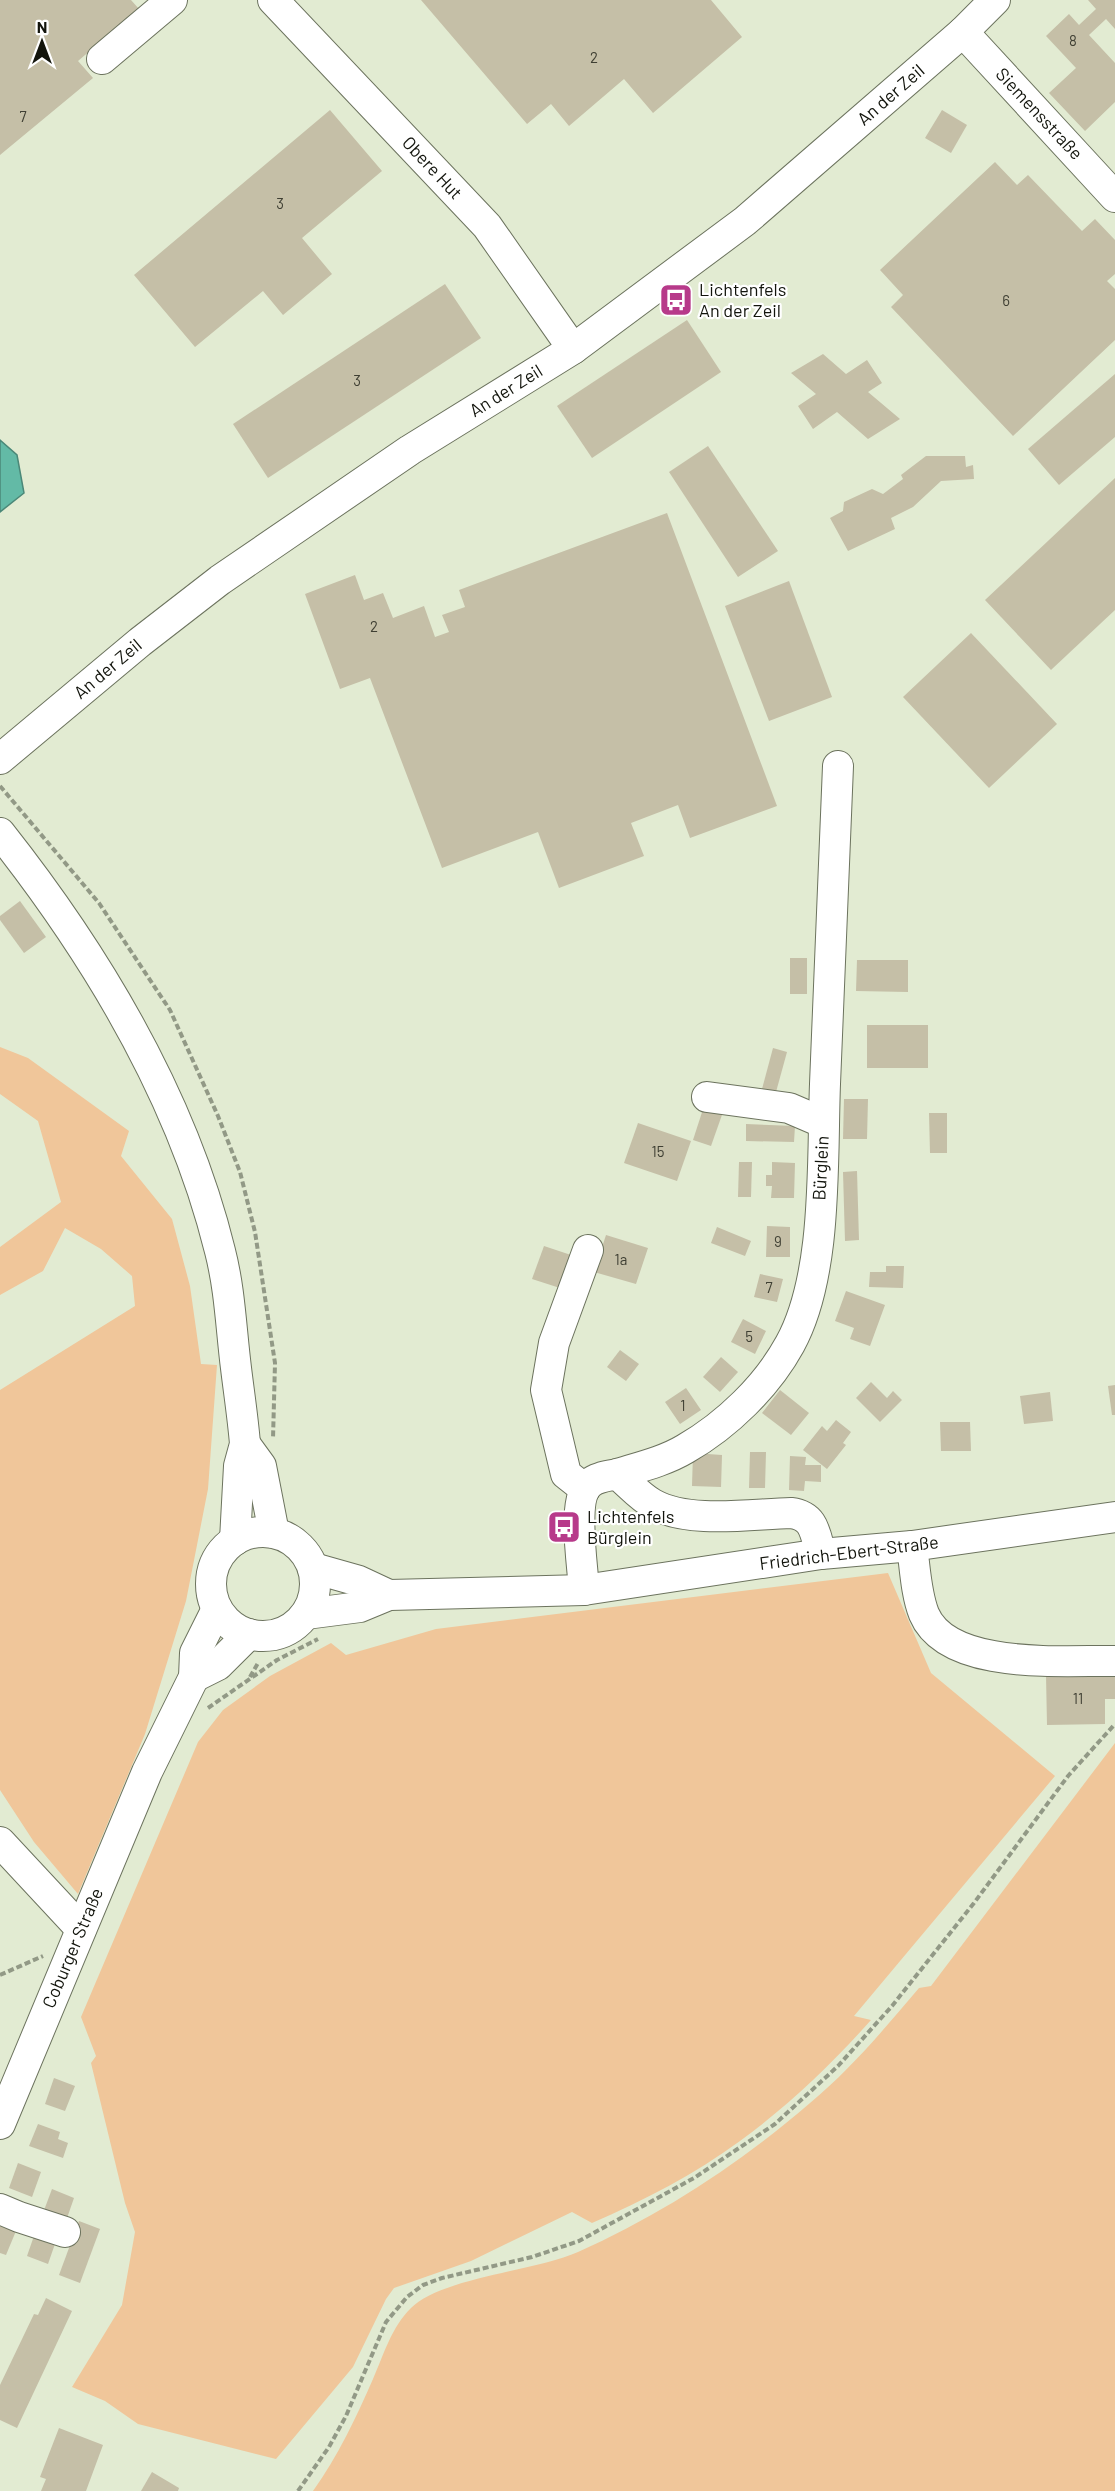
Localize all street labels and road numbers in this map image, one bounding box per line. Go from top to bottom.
street label: An der Zeil [852,59,929,129]
street label: Siemensstraße [992,63,1088,164]
street label: Obere Hut [398,131,467,203]
street label: An der Zeil [465,359,546,421]
street label: An der Zeil [69,633,146,703]
street label: Bürglein [807,1135,833,1201]
street label: Friedrich-Ebert-Straße [758,1530,940,1574]
street label: Coburger Straße [37,1884,107,2011]

